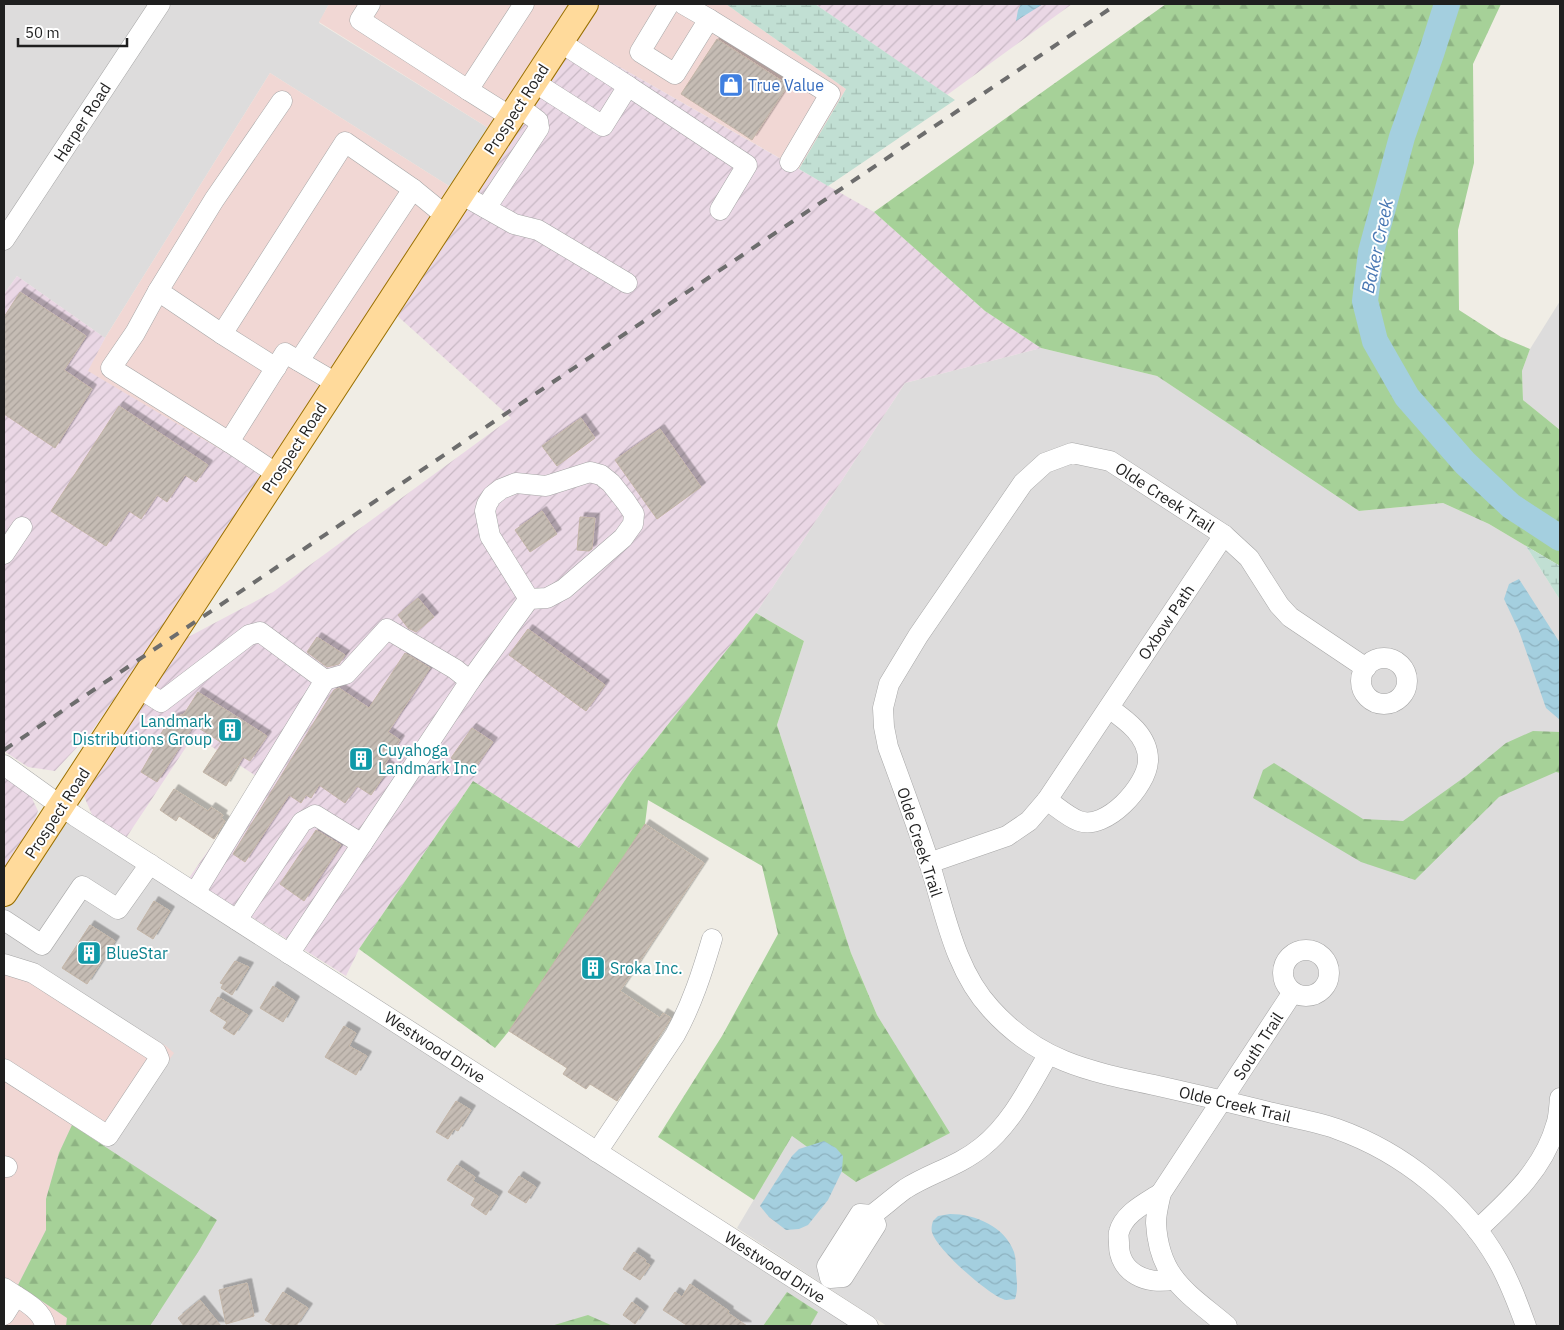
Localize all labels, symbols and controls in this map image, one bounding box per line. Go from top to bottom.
scale bar [18,15,126,47]
text: 50 m [25,23,60,42]
street label: Prospect Road [479,60,553,158]
shop icon: True Value [718,72,744,98]
place label: True Value [748,75,824,95]
street label: Harper Road [49,79,115,165]
water label: Baker Creek [1356,196,1398,295]
street label: Prospect Road [257,399,331,497]
street label: Olde Creek Trail [1112,458,1218,536]
street label: Oxbow Path [1134,581,1198,663]
place label: Landmark Distributions Group [72,711,213,749]
building icon: Landmark Distributions Group [217,717,243,743]
place label: Cuyahoga Landmark Inc [378,740,477,778]
building icon: Cuyahoga Landmark Inc [348,746,374,772]
street label: Prospect Road [20,764,94,862]
street label: Olde Creek Trail [893,785,947,899]
building icon: BlueStar [76,940,102,966]
place label: BlueStar [106,943,168,963]
building icon: Sroka Inc. [580,955,606,981]
place label: Sroka Inc. [610,958,683,978]
street label: Westwood Drive [381,1007,489,1087]
street label: South Trail [1229,1008,1287,1084]
street label: Olde Creek Trail [1177,1081,1293,1127]
street label: Westwood Drive [721,1227,829,1307]

